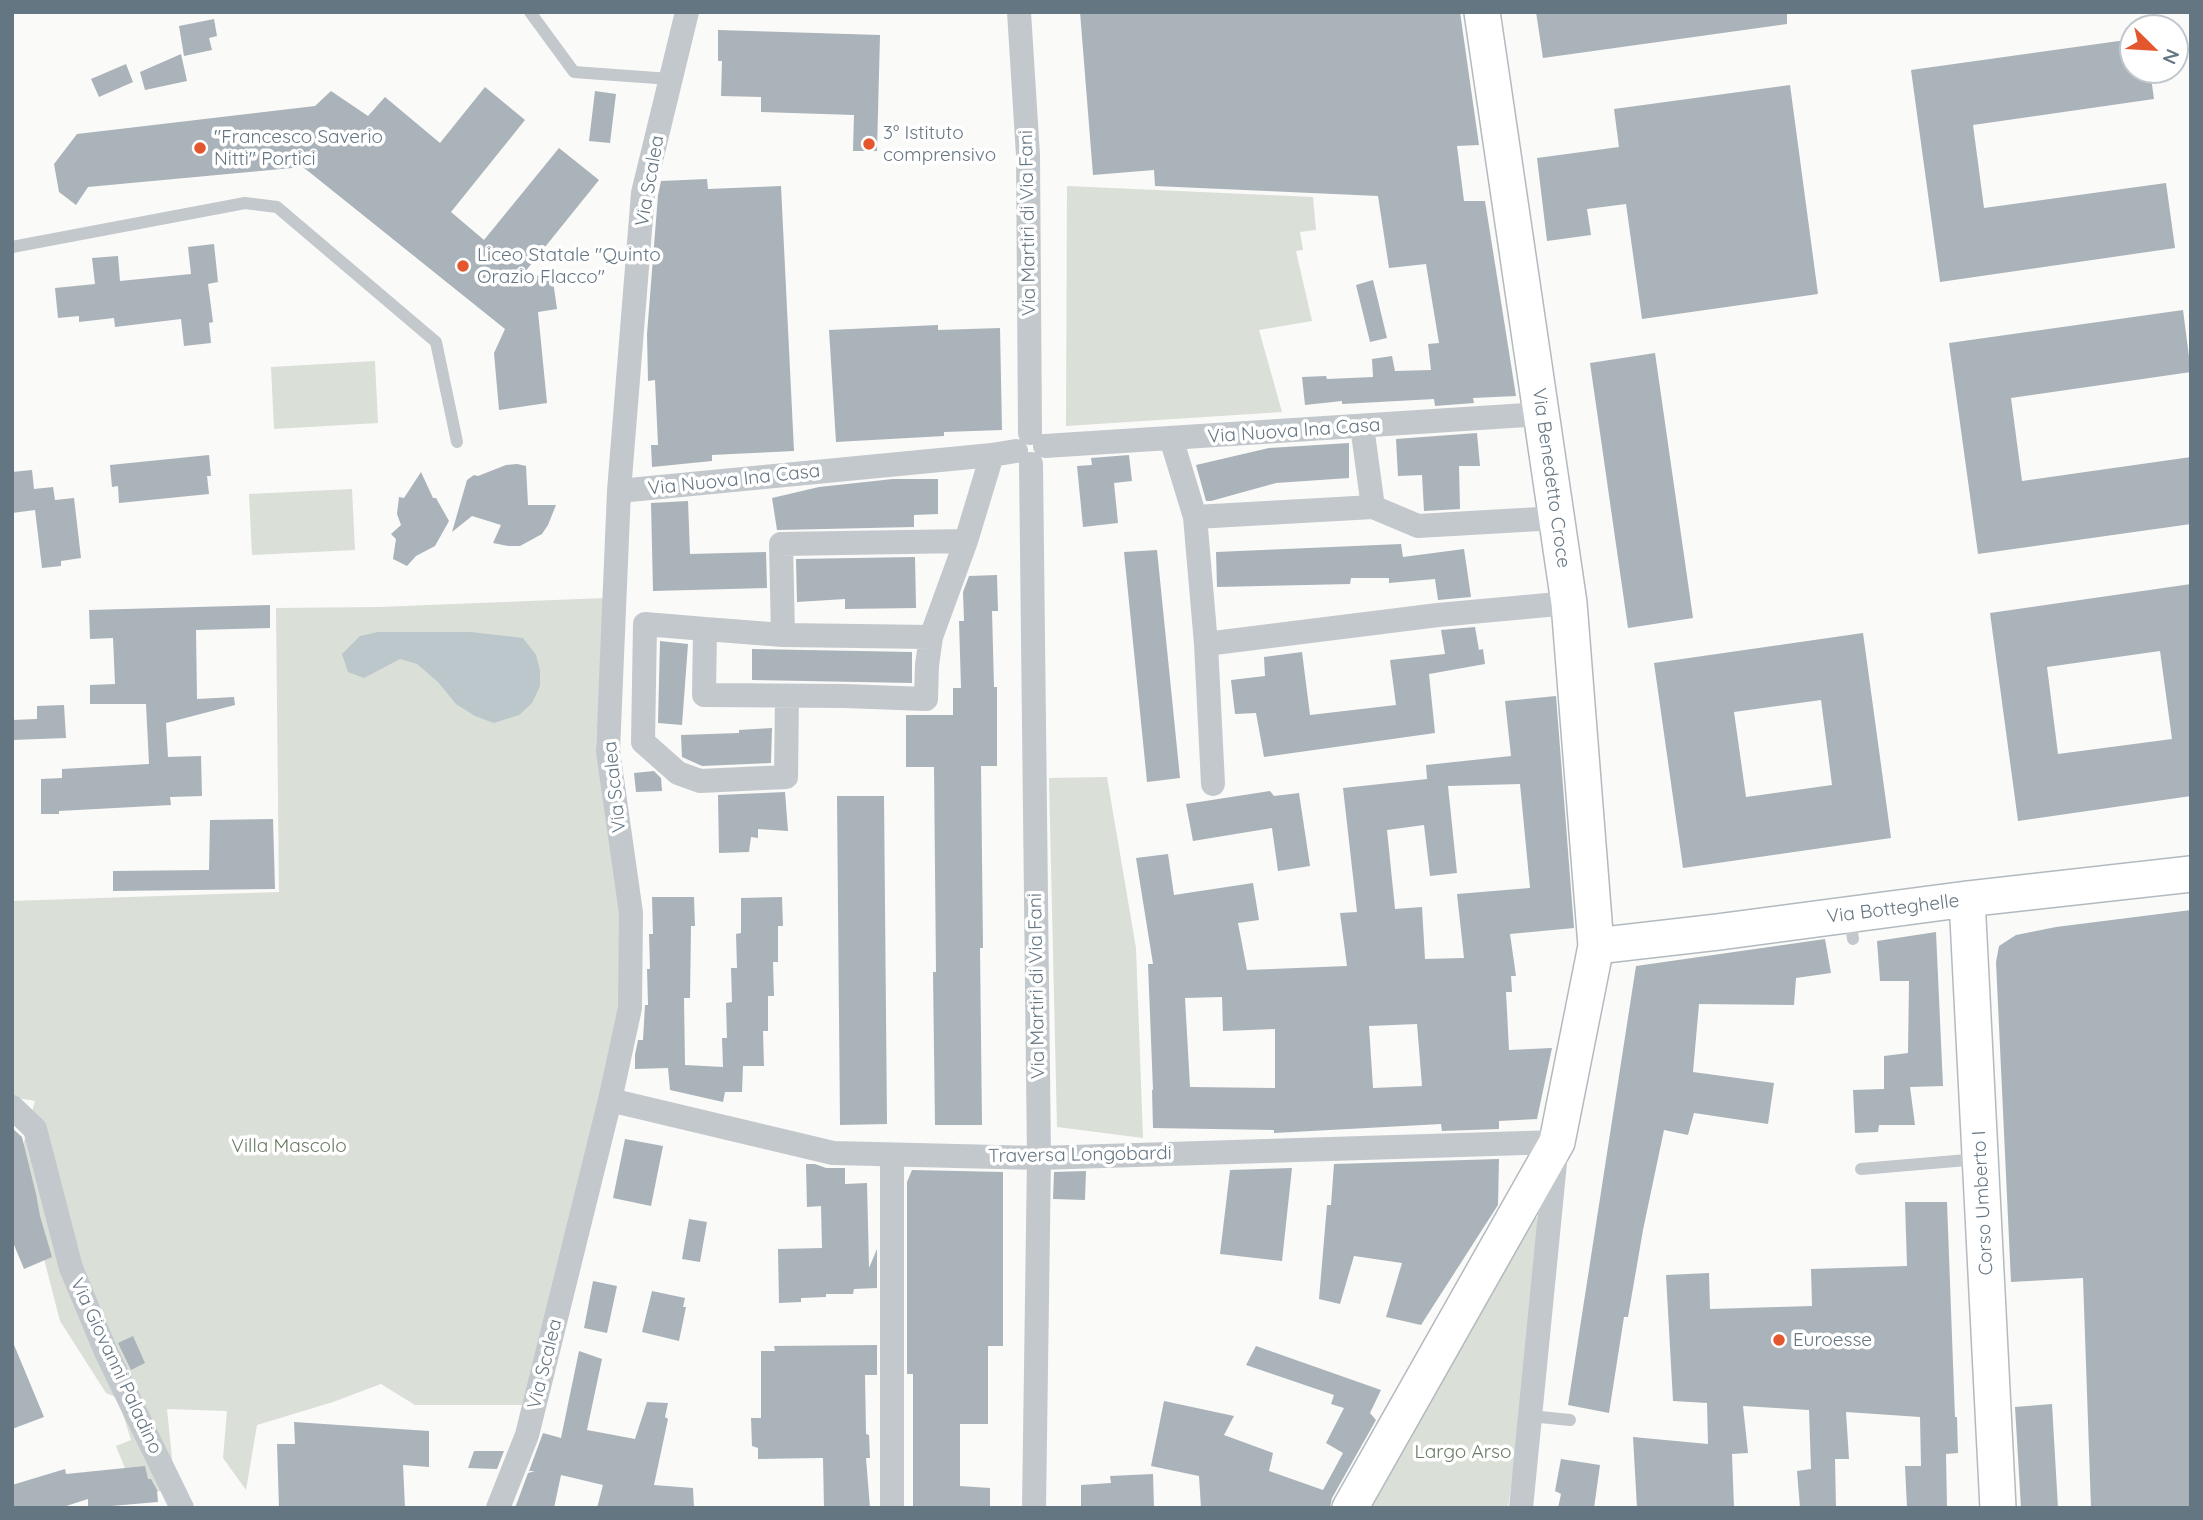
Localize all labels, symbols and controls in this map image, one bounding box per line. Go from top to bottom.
north arrow [2119,14,2189,84]
text: N [2158,45,2185,68]
place label: 3° Istituto comprensivo [883,122,996,166]
place label: "Francesco Saverio Nitti" Portici [214,126,383,170]
street label: Via Martiri di Via Fani [1015,130,1041,316]
street label: Via Scalea [631,134,669,228]
marker: 3° Istituto comprensivo [861,136,877,152]
marker: "Francesco Saverio Nitti" Portici [192,140,208,156]
place label: Liceo Statale "Quinto Orazio Flacco" [477,244,661,288]
marker: Liceo Statale "Quinto Orazio Flacco" [455,258,471,274]
street label: Via Benedetto Croce [1527,387,1575,569]
street label: Via Nuova Ina Casa [1207,414,1381,448]
street label: Via Nuova Ina Casa [647,460,821,500]
street label: Via Scalea [599,740,631,834]
street label: Via Botteghelle [1825,890,1961,928]
street label: Via Martiri di Via Fani [1024,893,1050,1079]
street label: Corso Umberto I [1968,1130,1998,1276]
park label: Villa Mascolo [231,1135,347,1157]
street label: Traversa Longobardi [988,1142,1172,1168]
street label: Via Giovanni Paladino [65,1274,167,1458]
street label: Via Scalea [523,1317,567,1411]
place label: Euroesse [1793,1329,1872,1351]
marker: Euroesse [1771,1332,1787,1348]
park label: Largo Arso [1415,1441,1511,1463]

